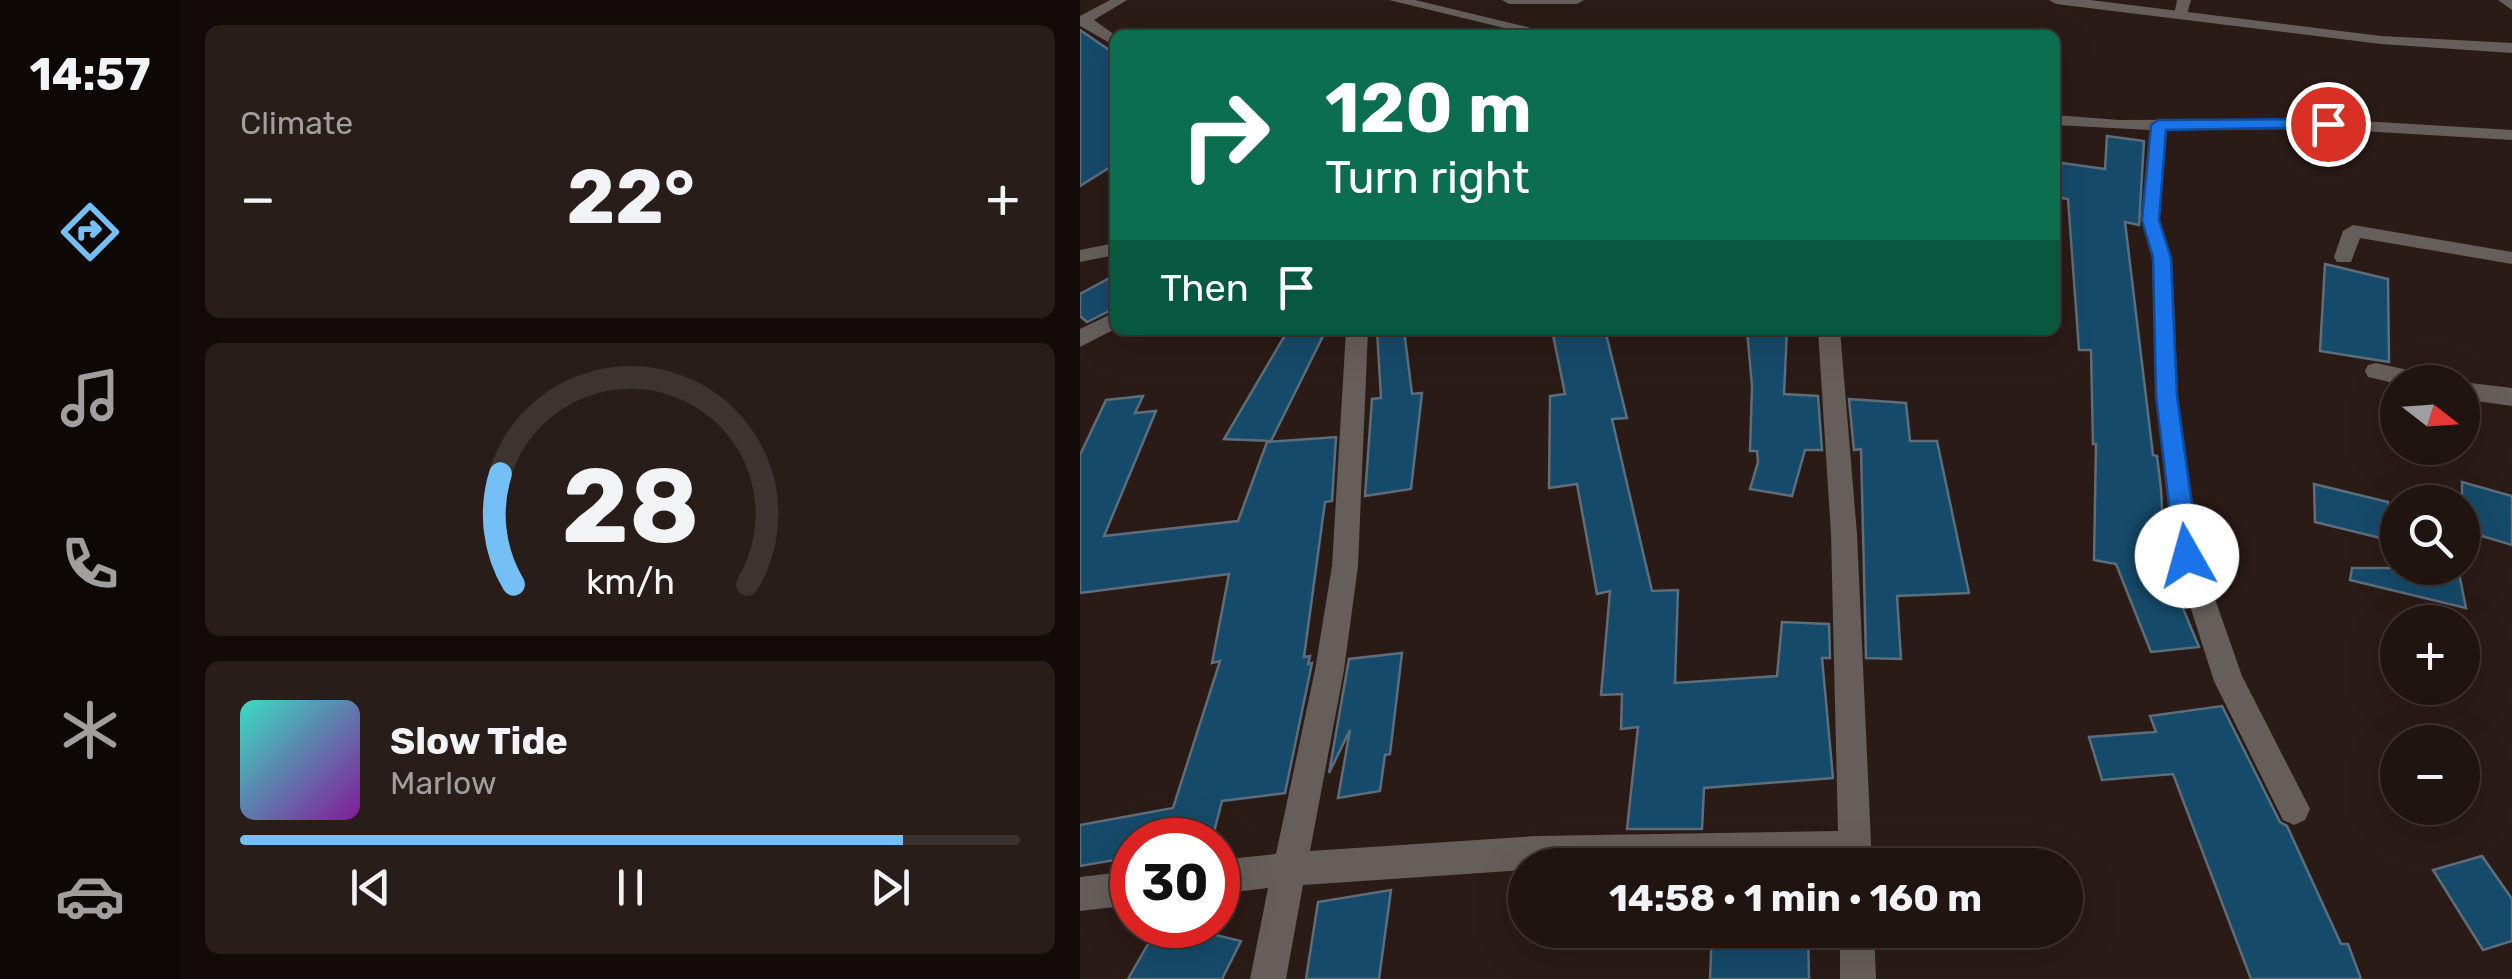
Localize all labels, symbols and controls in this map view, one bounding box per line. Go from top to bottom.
text: 14:57 [29,48,151,101]
text: 120 m [1325,67,1532,150]
icon: right [1160,70,1290,200]
pin [2286,82,2371,167]
icon: arrive [2301,97,2356,152]
text: Climate [240,104,353,142]
text: Turn right [1325,151,1529,204]
text: 22° [567,153,695,242]
text: − [240,166,276,231]
text: + [986,166,1020,231]
icon: directions [55,197,125,267]
icon: arrive [1269,260,1324,315]
text: Then [1160,265,1249,311]
icon: music [55,363,125,433]
north arrow [2380,365,2480,465]
map controls [2380,365,2480,825]
text: 28 [561,445,699,568]
button: search [2380,485,2480,585]
position arrow [2135,504,2239,608]
icon: phone [55,529,125,599]
text: km/h [585,561,675,603]
button: + [2380,605,2480,705]
icon: climate [55,695,125,765]
text: Slow Tide [390,718,568,764]
button: − [2380,725,2480,825]
text: Marlow [390,764,497,802]
speed limit sign: 30 [1110,818,1240,948]
icon: previous [343,860,398,915]
icon: pause [603,860,658,915]
icon: next [863,860,918,915]
icon: car [55,861,125,931]
text: 14:58 · 1 min · 160 m [1609,875,1982,921]

